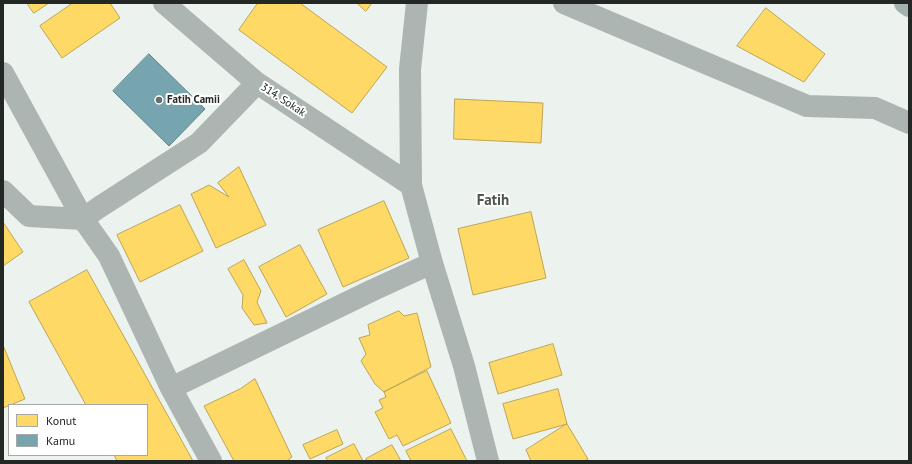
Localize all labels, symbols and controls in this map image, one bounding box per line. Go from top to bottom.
street label: 314. Sokak [258,81,308,119]
place label: Fatih Camii [167,93,220,107]
marker: Fatih Camii [154,95,164,105]
district label: Fatih [477,192,509,210]
legend [8,404,148,456]
text: Konut [46,413,76,428]
text: Kamu [46,433,75,448]

